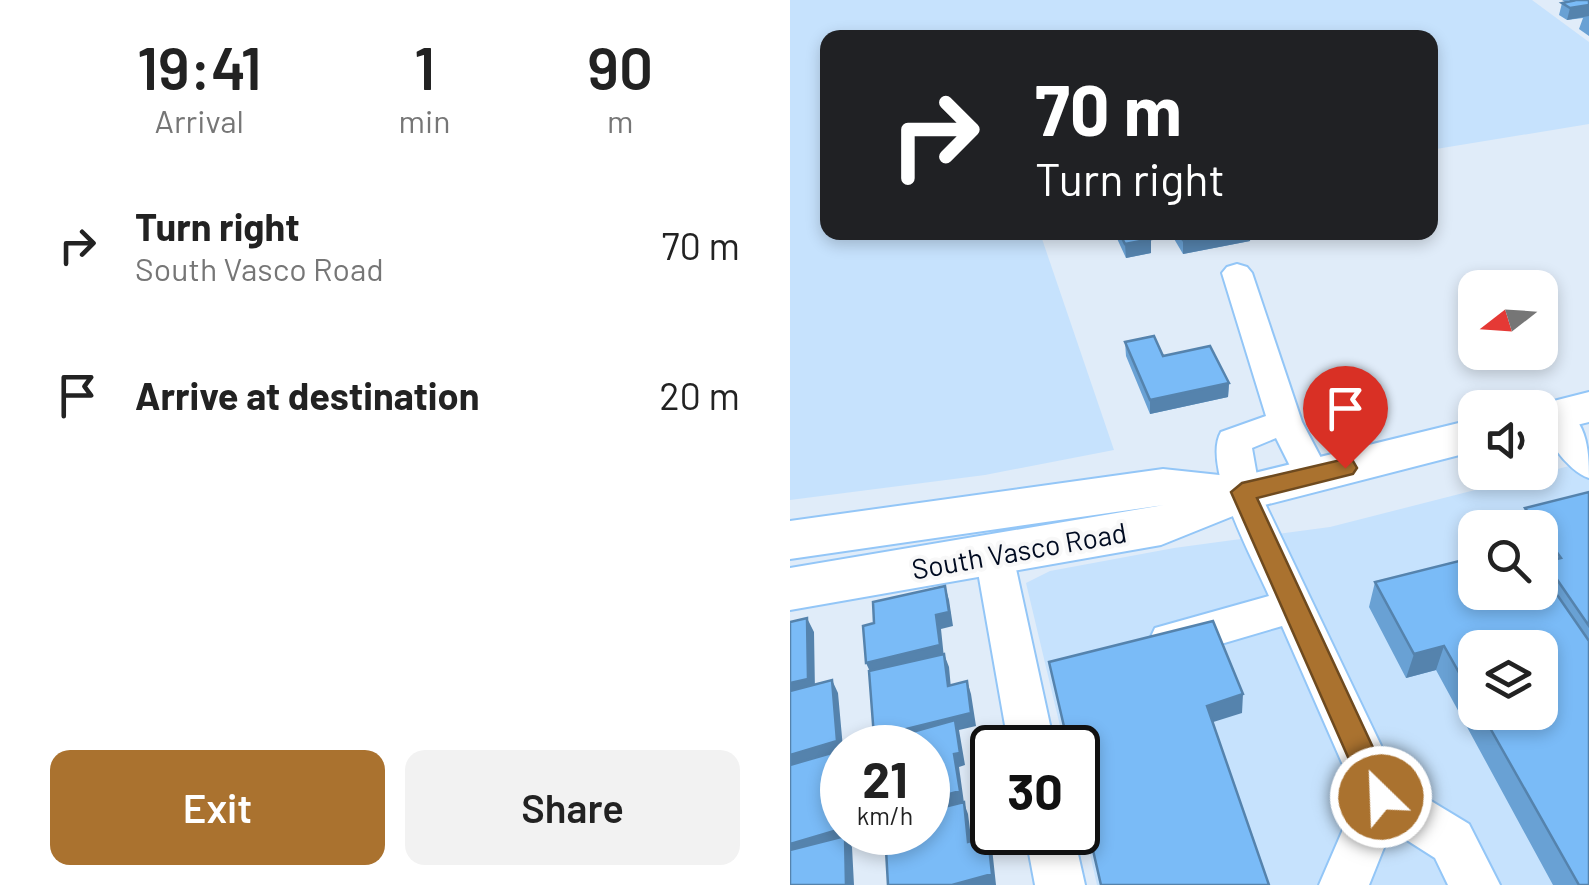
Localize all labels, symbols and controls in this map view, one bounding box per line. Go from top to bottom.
text: 19:41 [137,30,262,102]
text: 1 [414,30,435,102]
text: 90 [587,30,653,102]
text: 70 m [1035,66,1182,150]
icon: right [870,70,1000,200]
text: Arrival [155,101,244,139]
text: min [399,101,450,139]
text: m [607,101,633,139]
text: Turn right [1035,151,1225,205]
text: Turn right [135,203,300,249]
icon: right [50,218,105,273]
text: 70 m [662,222,740,268]
text: South Vasco Road [135,249,384,287]
north arrow [1458,270,1558,370]
map controls [1458,270,1558,730]
pin [1303,366,1388,469]
icon: arrive [50,368,105,423]
text: Arrive at destination [135,372,480,418]
text: 20 m [659,372,740,418]
icon: arrive [1318,381,1373,436]
button: sound [1458,390,1558,490]
button: search [1458,510,1558,610]
street label: South Vasco Road [909,514,1129,586]
button: layers [1458,630,1558,730]
speed limit sign: 30 [970,725,1100,855]
position arrow [1329,745,1433,849]
text: 21 [862,748,908,808]
button: Exit [50,750,385,865]
button: Share [405,750,740,865]
text: km/h [857,800,913,830]

